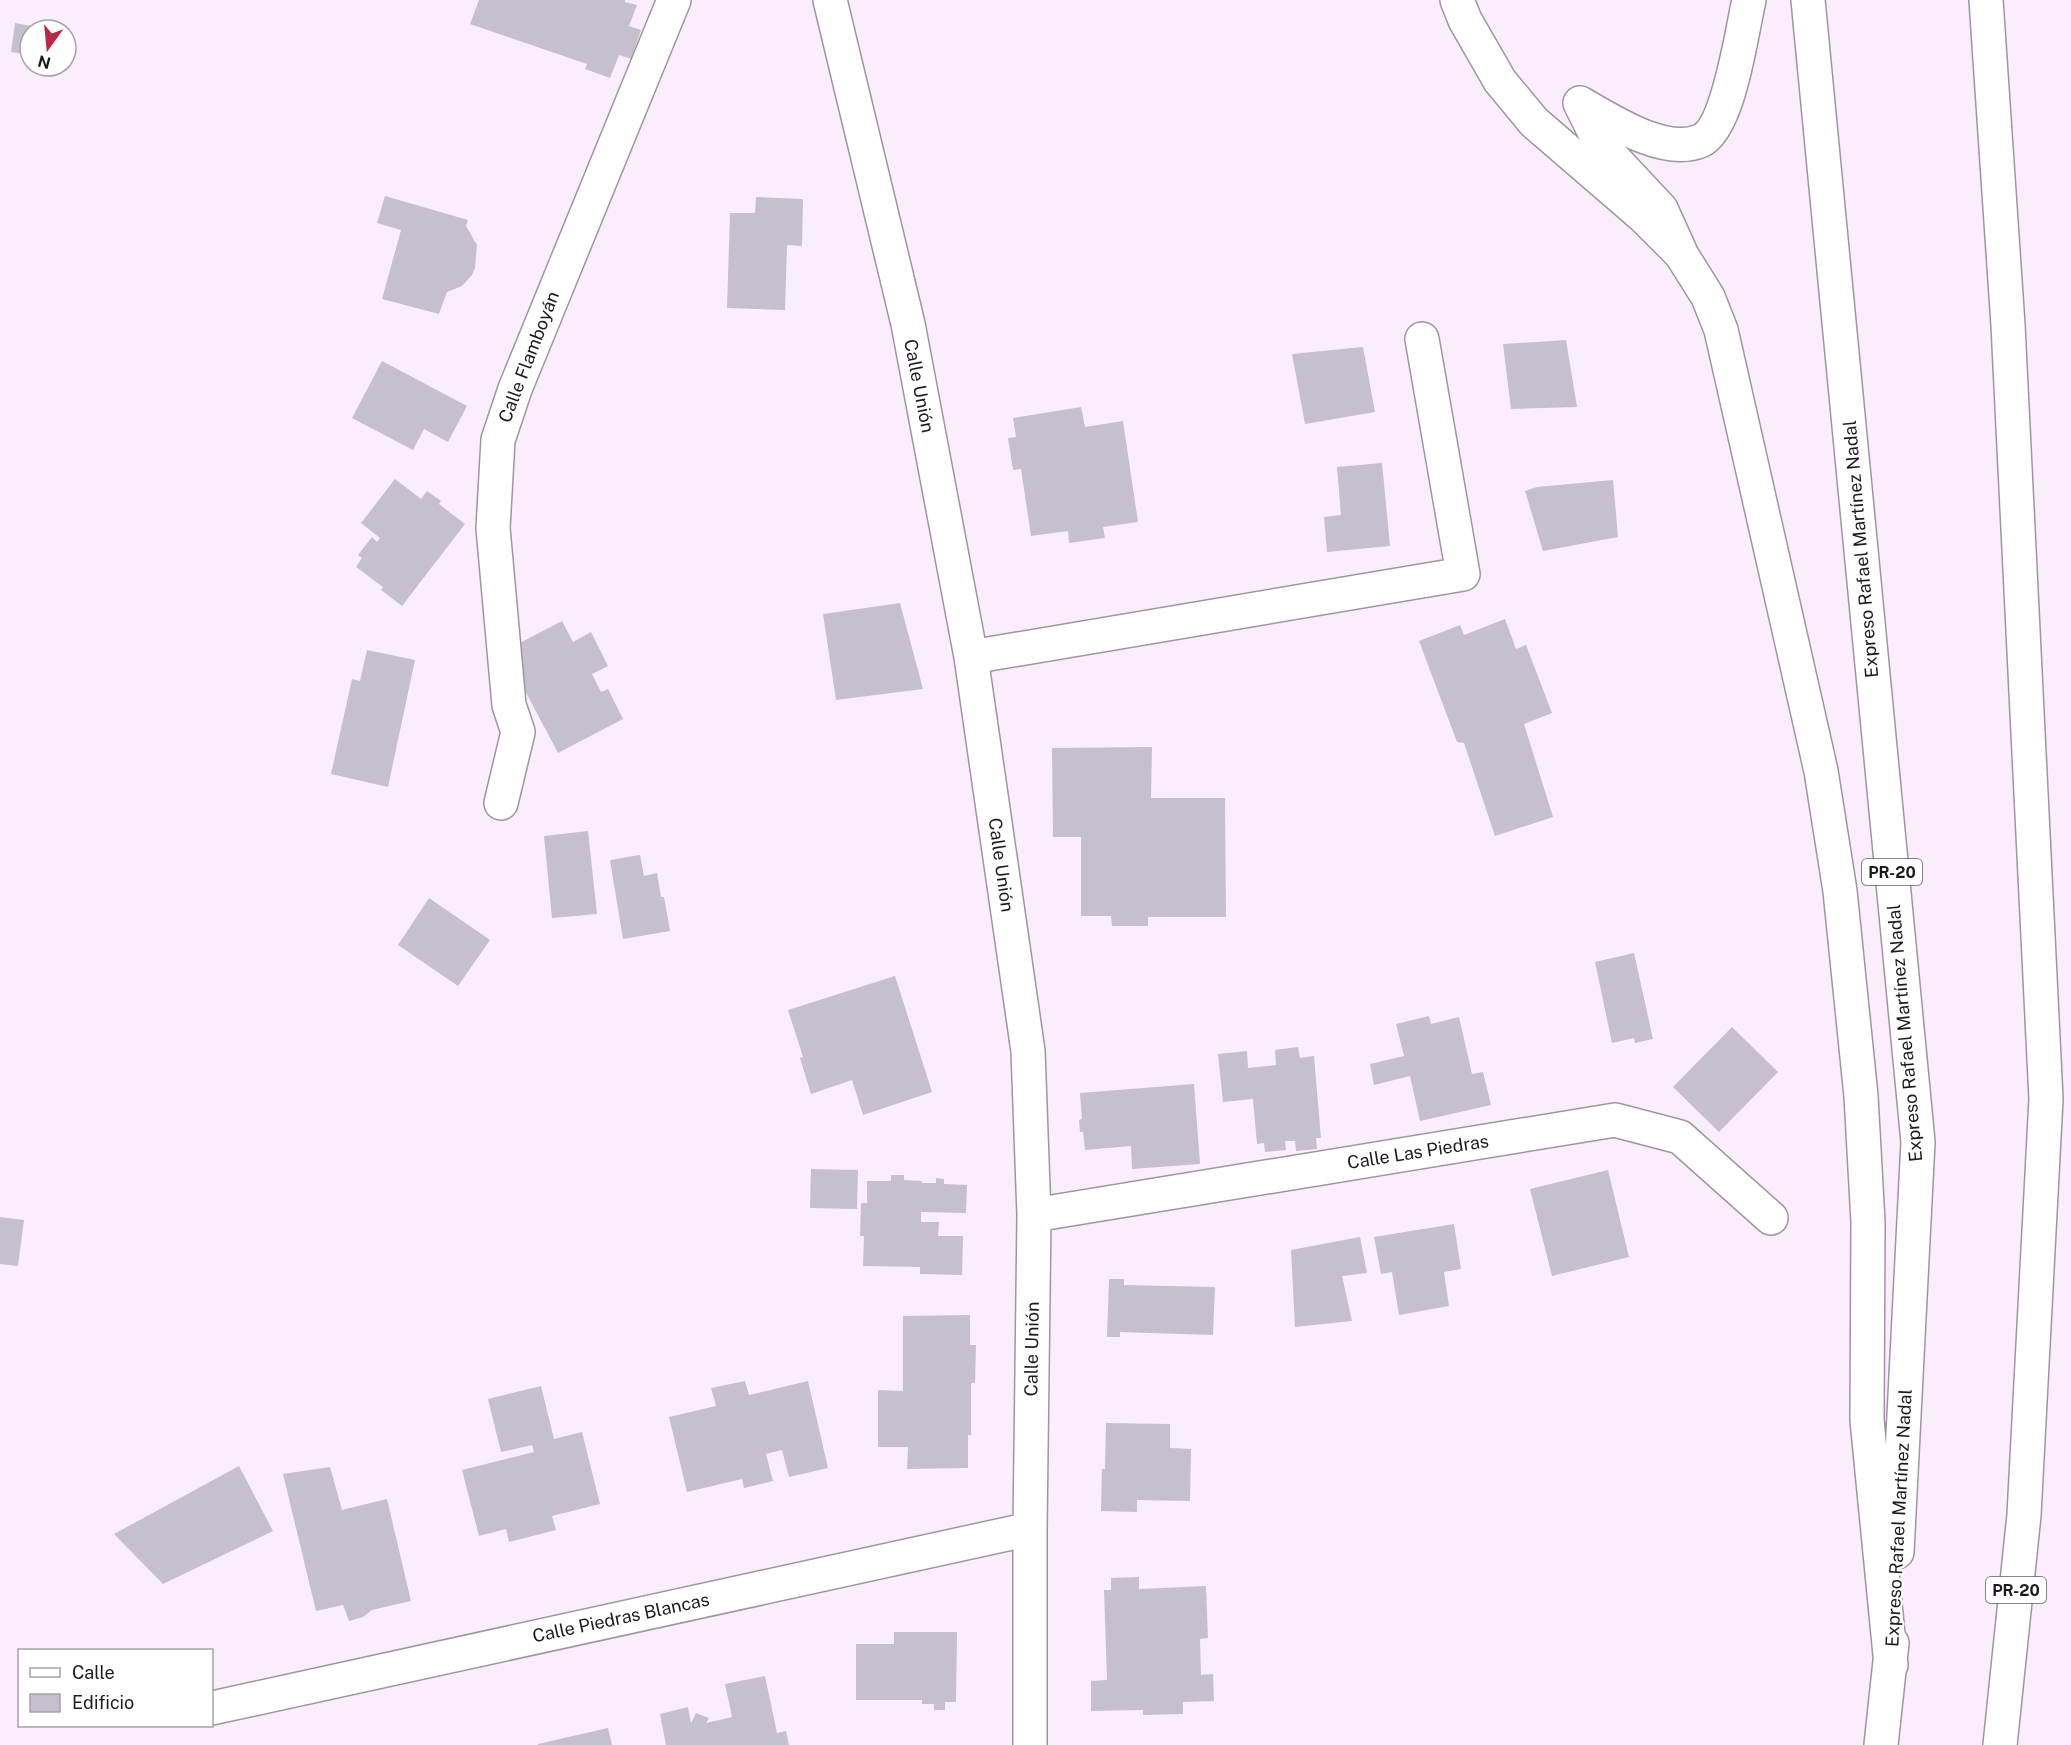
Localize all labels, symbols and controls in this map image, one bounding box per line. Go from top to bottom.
north arrow [18,18,78,78]
text: N [36,51,53,73]
street label: Calle Flamboyán [494,288,563,425]
street label: Calle Unión [900,337,939,434]
street label: Expreso Rafael Martínez Nadal [1839,419,1882,679]
street label: Calle Unión [984,816,1018,913]
road number: PR-20 [1862,859,1922,885]
street label: Expreso Rafael Martínez Nadal [1883,903,1926,1163]
street label: Calle Las Piedras [1346,1130,1490,1173]
street label: Calle Unión [1020,1301,1043,1397]
street label: Expreso Rafael Martínez Nadal [1881,1388,1916,1648]
road number: PR-20 [1986,1577,2046,1603]
street label: Calle Piedras Blancas [531,1589,711,1647]
legend [18,1649,213,1727]
text: Calle [72,1662,115,1683]
text: Edificio [72,1692,134,1713]

